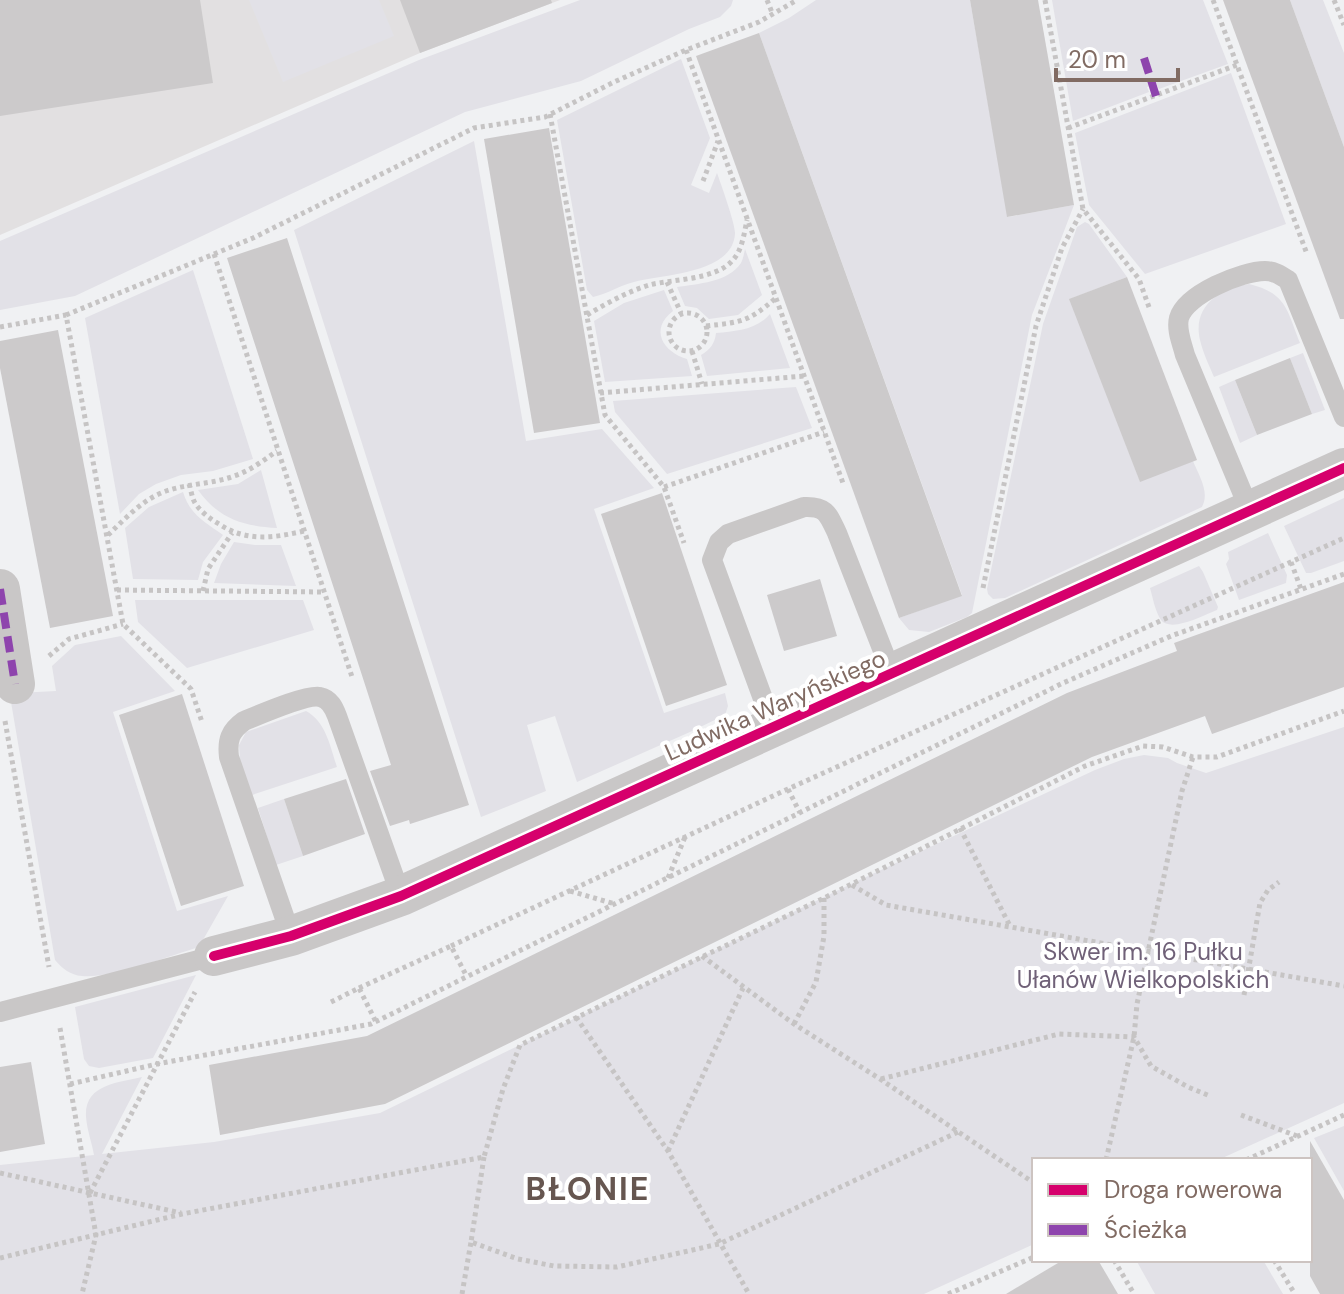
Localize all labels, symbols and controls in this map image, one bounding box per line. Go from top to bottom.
scale bar [1056,32,1178,82]
text: 20 m [1068,44,1126,75]
street label: Ludwika Waryńskiego [660,642,890,768]
park label: Skwer im. 16 Pułku Ułanów Wielkopolskich [1017,936,1269,995]
legend [1032,1158,1312,1262]
district label: BŁONIE [526,1168,650,1210]
text: Droga rowerowa [1104,1174,1282,1205]
text: Ścieżka [1104,1214,1187,1245]

